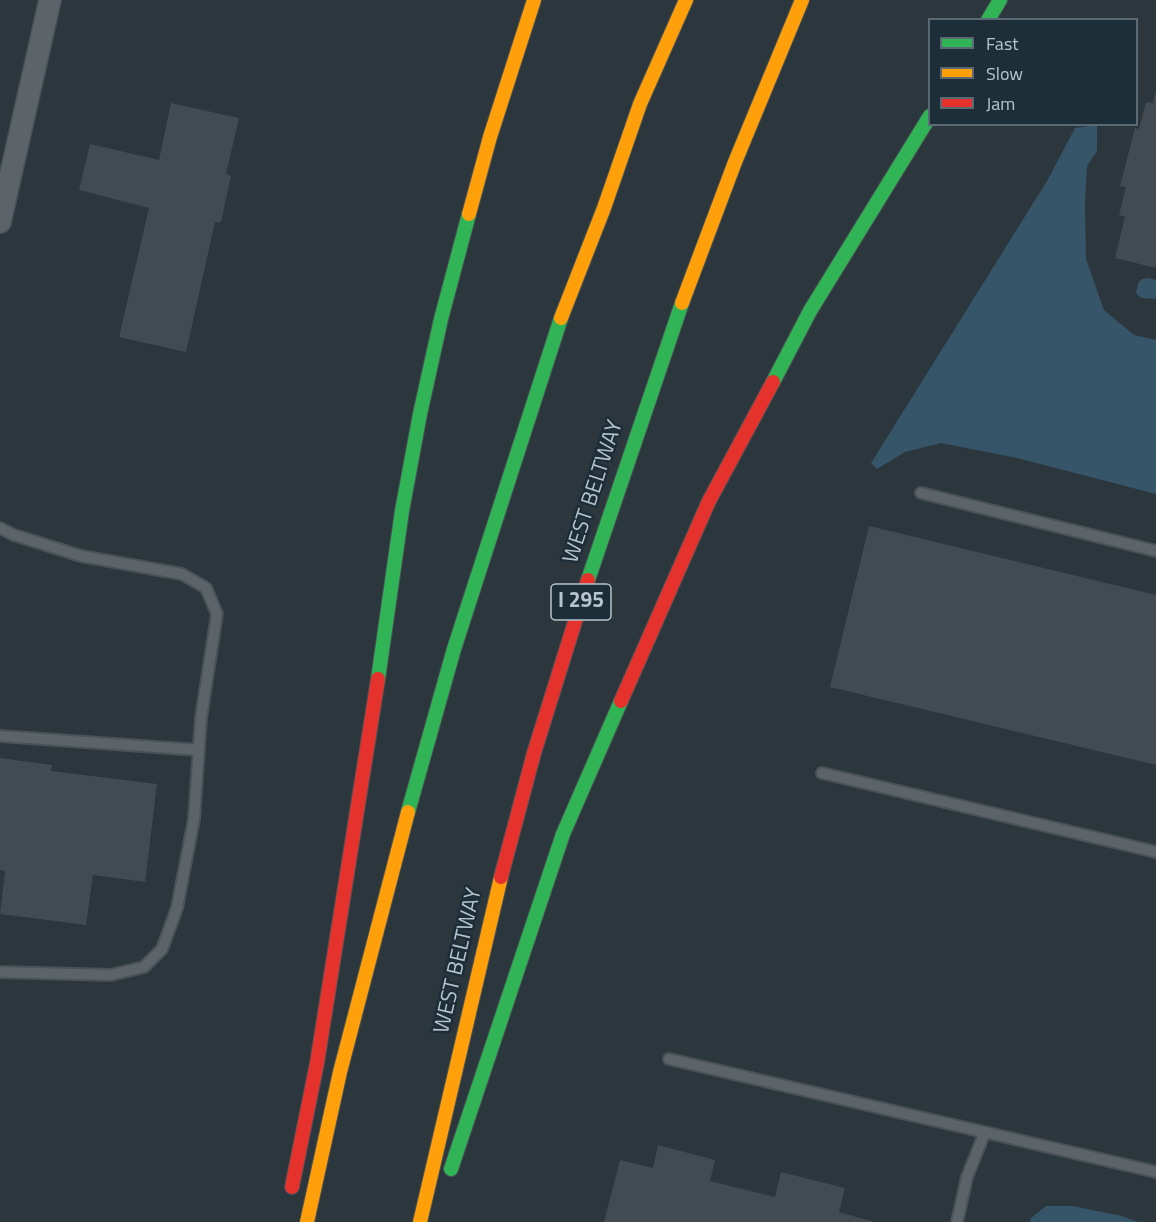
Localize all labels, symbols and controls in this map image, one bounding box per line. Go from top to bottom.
legend [928,18,1138,126]
text: Fast [986,30,1019,57]
text: Slow [986,60,1023,87]
text: Jam [986,90,1015,117]
street label: WEST BELTWAY [558,417,630,567]
road number: I 295 [551,584,611,620]
street label: WEST BELTWAY [429,886,489,1036]

